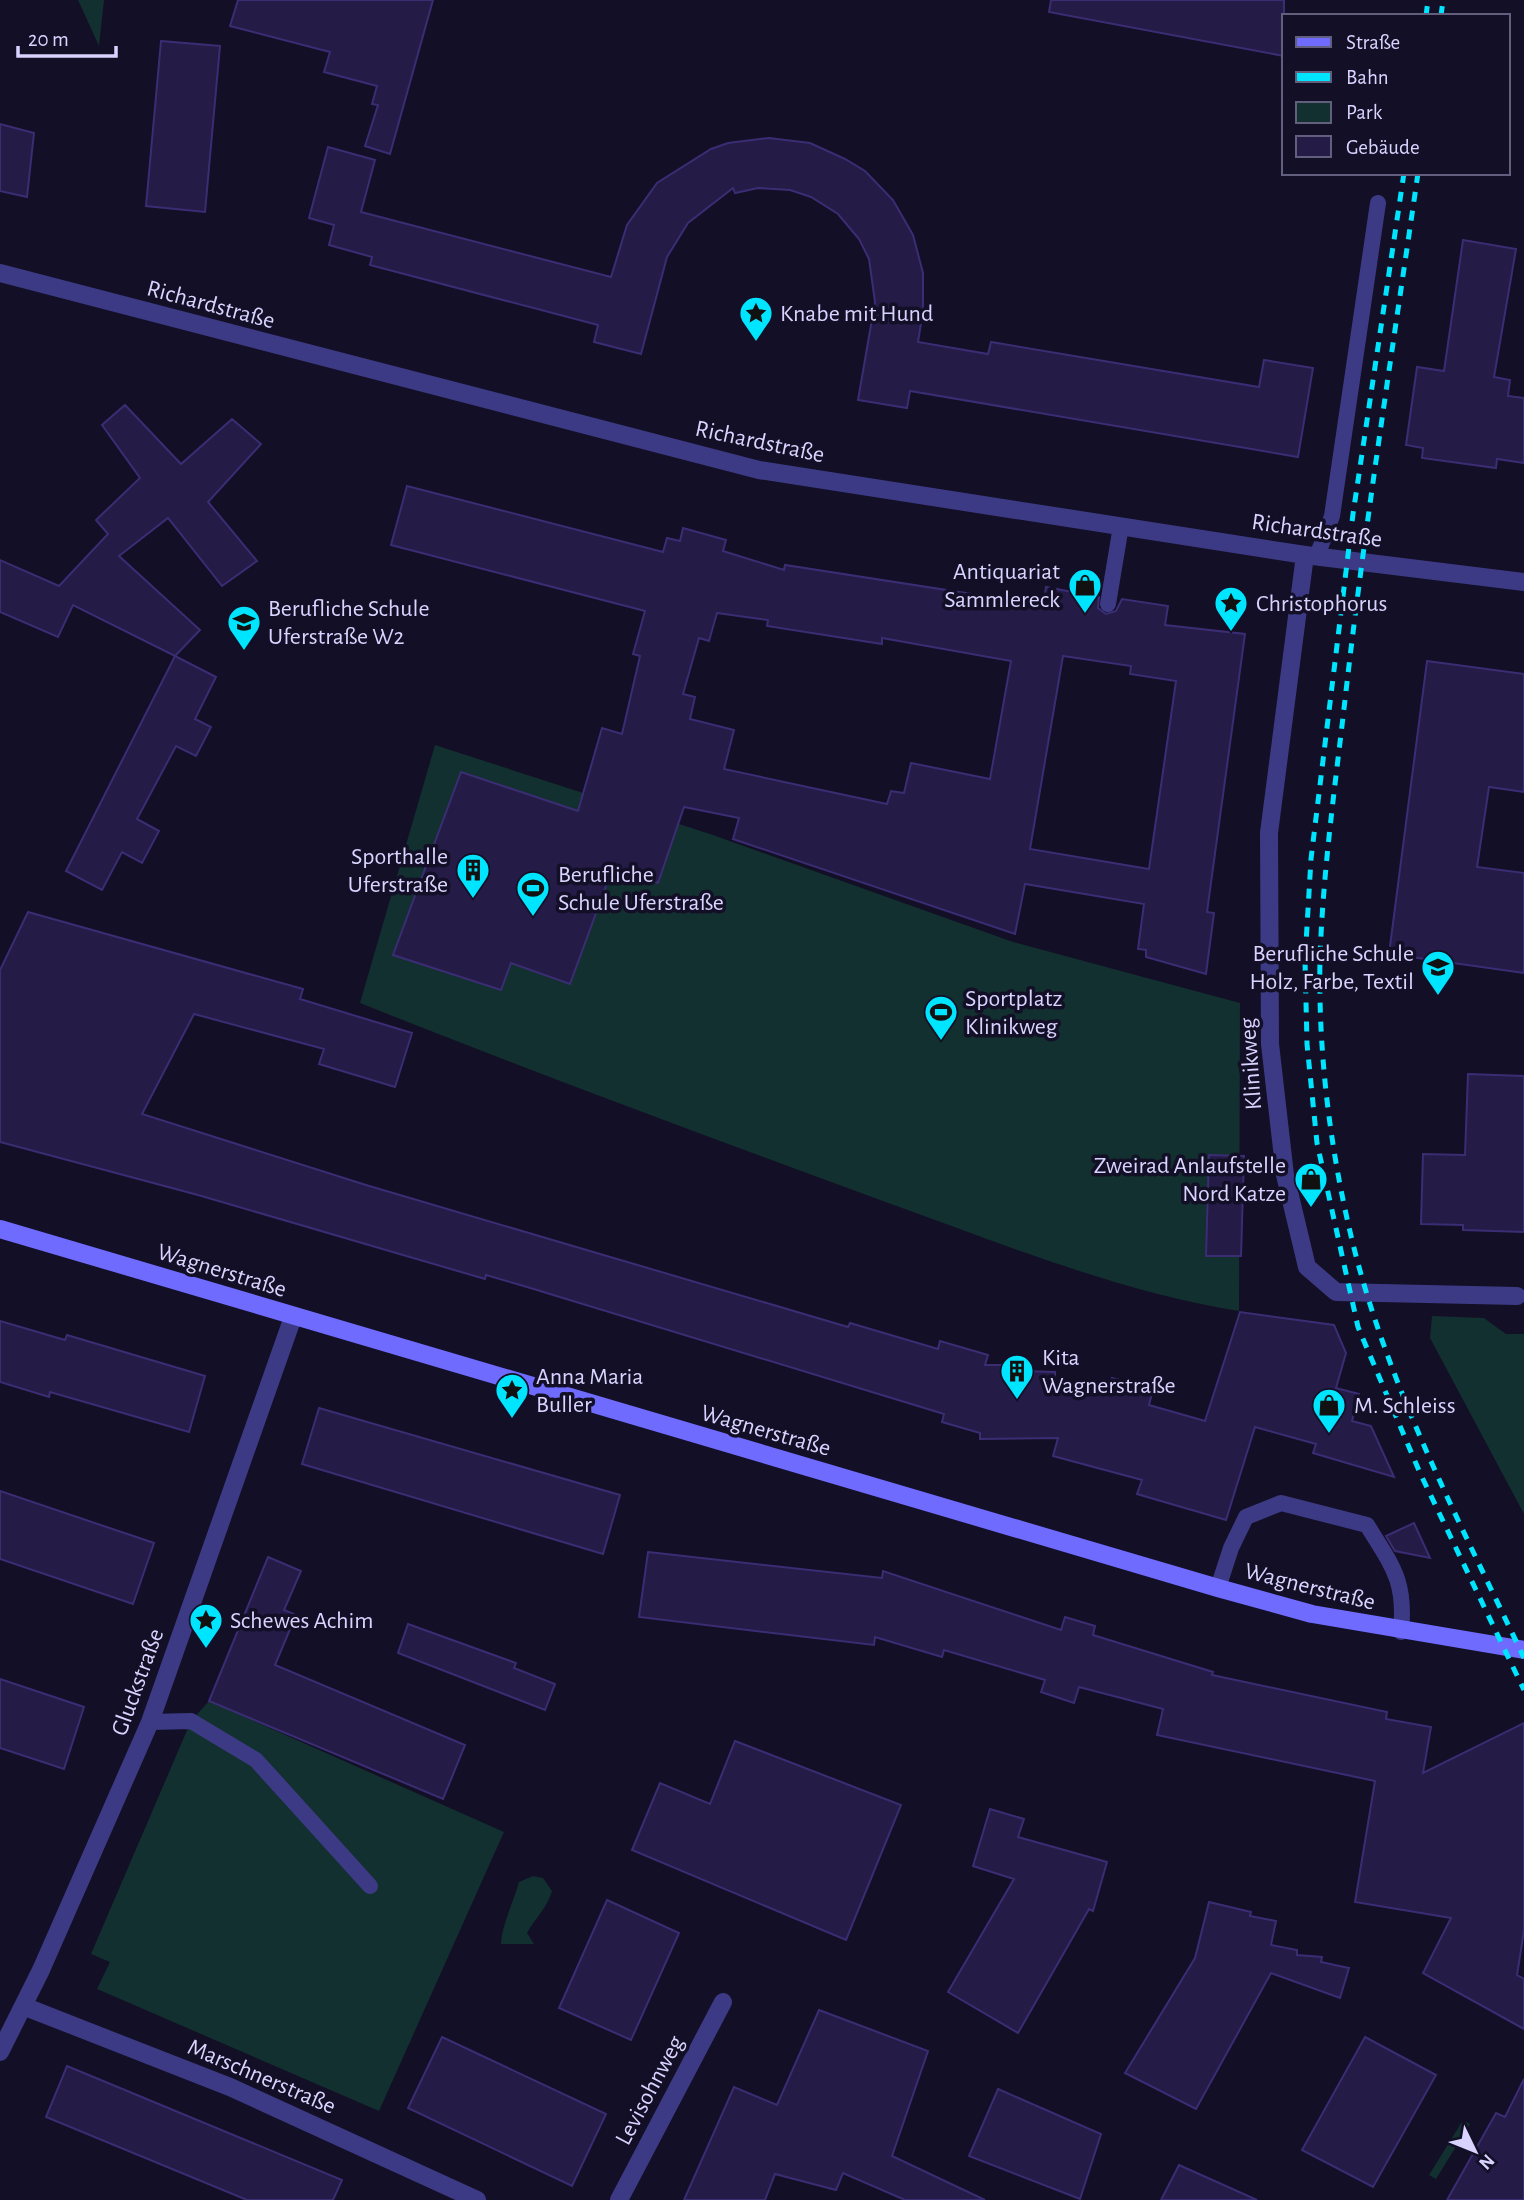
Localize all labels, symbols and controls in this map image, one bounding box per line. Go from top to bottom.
scale bar [18,14,116,58]
legend [1282,14,1510,175]
text: 20 m [28,29,69,50]
text: Straße [1346,32,1400,53]
text: Bahn [1346,67,1389,88]
text: Park [1346,102,1383,123]
text: Gebäude [1346,137,1420,158]
street label: Richardstraße [144,276,277,334]
place icon: Knabe mit Hund [737,294,775,343]
place label: Knabe mit Hund [780,302,933,326]
street label: Richardstraße [693,417,827,467]
street label: Richardstraße [1250,510,1384,552]
place label: Antiquariat Sammlereck [944,560,1060,612]
shop icon: Antiquariat Sammlereck [1066,566,1104,615]
place icon: Christophorus [1212,584,1250,633]
place label: Christophorus [1256,592,1387,616]
place label: Berufliche Schule Uferstraße W2 [268,597,429,649]
school or university icon: Berufliche Schule Uferstraße W2 [225,603,263,652]
place label: Sporthalle Uferstraße [348,845,448,897]
building icon: Sporthalle Uferstraße [454,851,492,900]
place label: Berufliche Schule Uferstraße [558,863,724,915]
sports icon: Berufliche Schule Uferstraße [514,869,552,918]
place label: Berufliche Schule Holz, Farbe, Textil [1249,942,1414,994]
school or university icon: Berufliche Schule Holz, Farbe, Textil [1419,948,1457,997]
place label: Sportplatz Klinikweg [965,987,1062,1039]
sports icon: Sportplatz Klinikweg [922,993,960,1042]
street label: Klinikweg [1236,1017,1266,1111]
place label: Zweirad Anlaufstelle Nord Katze [1094,1154,1286,1206]
shop icon: Zweirad Anlaufstelle Nord Katze [1292,1160,1330,1209]
street label: Wagnerstraße [154,1240,289,1302]
place label: Kita Wagnerstraße [1042,1346,1176,1398]
building icon: Kita Wagnerstraße [998,1352,1036,1401]
place label: Anna Maria Buller [536,1365,643,1417]
place icon: Anna Maria Buller [493,1371,531,1420]
shop icon: M. Schleiss [1310,1386,1348,1435]
place label: M. Schleiss [1354,1394,1456,1418]
street label: Wagnerstraße [698,1401,833,1461]
street label: Wagnerstraße [1242,1559,1377,1615]
place icon: Schewes Achim [187,1601,225,1650]
place label: Schewes Achim [230,1609,374,1633]
street label: Gluckstraße [108,1626,168,1739]
street label: Levisohnweg [611,2032,689,2149]
street label: Marschnerstraße [184,2035,339,2119]
north arrow [1440,2116,1510,2186]
text: N [1475,2150,1498,2173]

